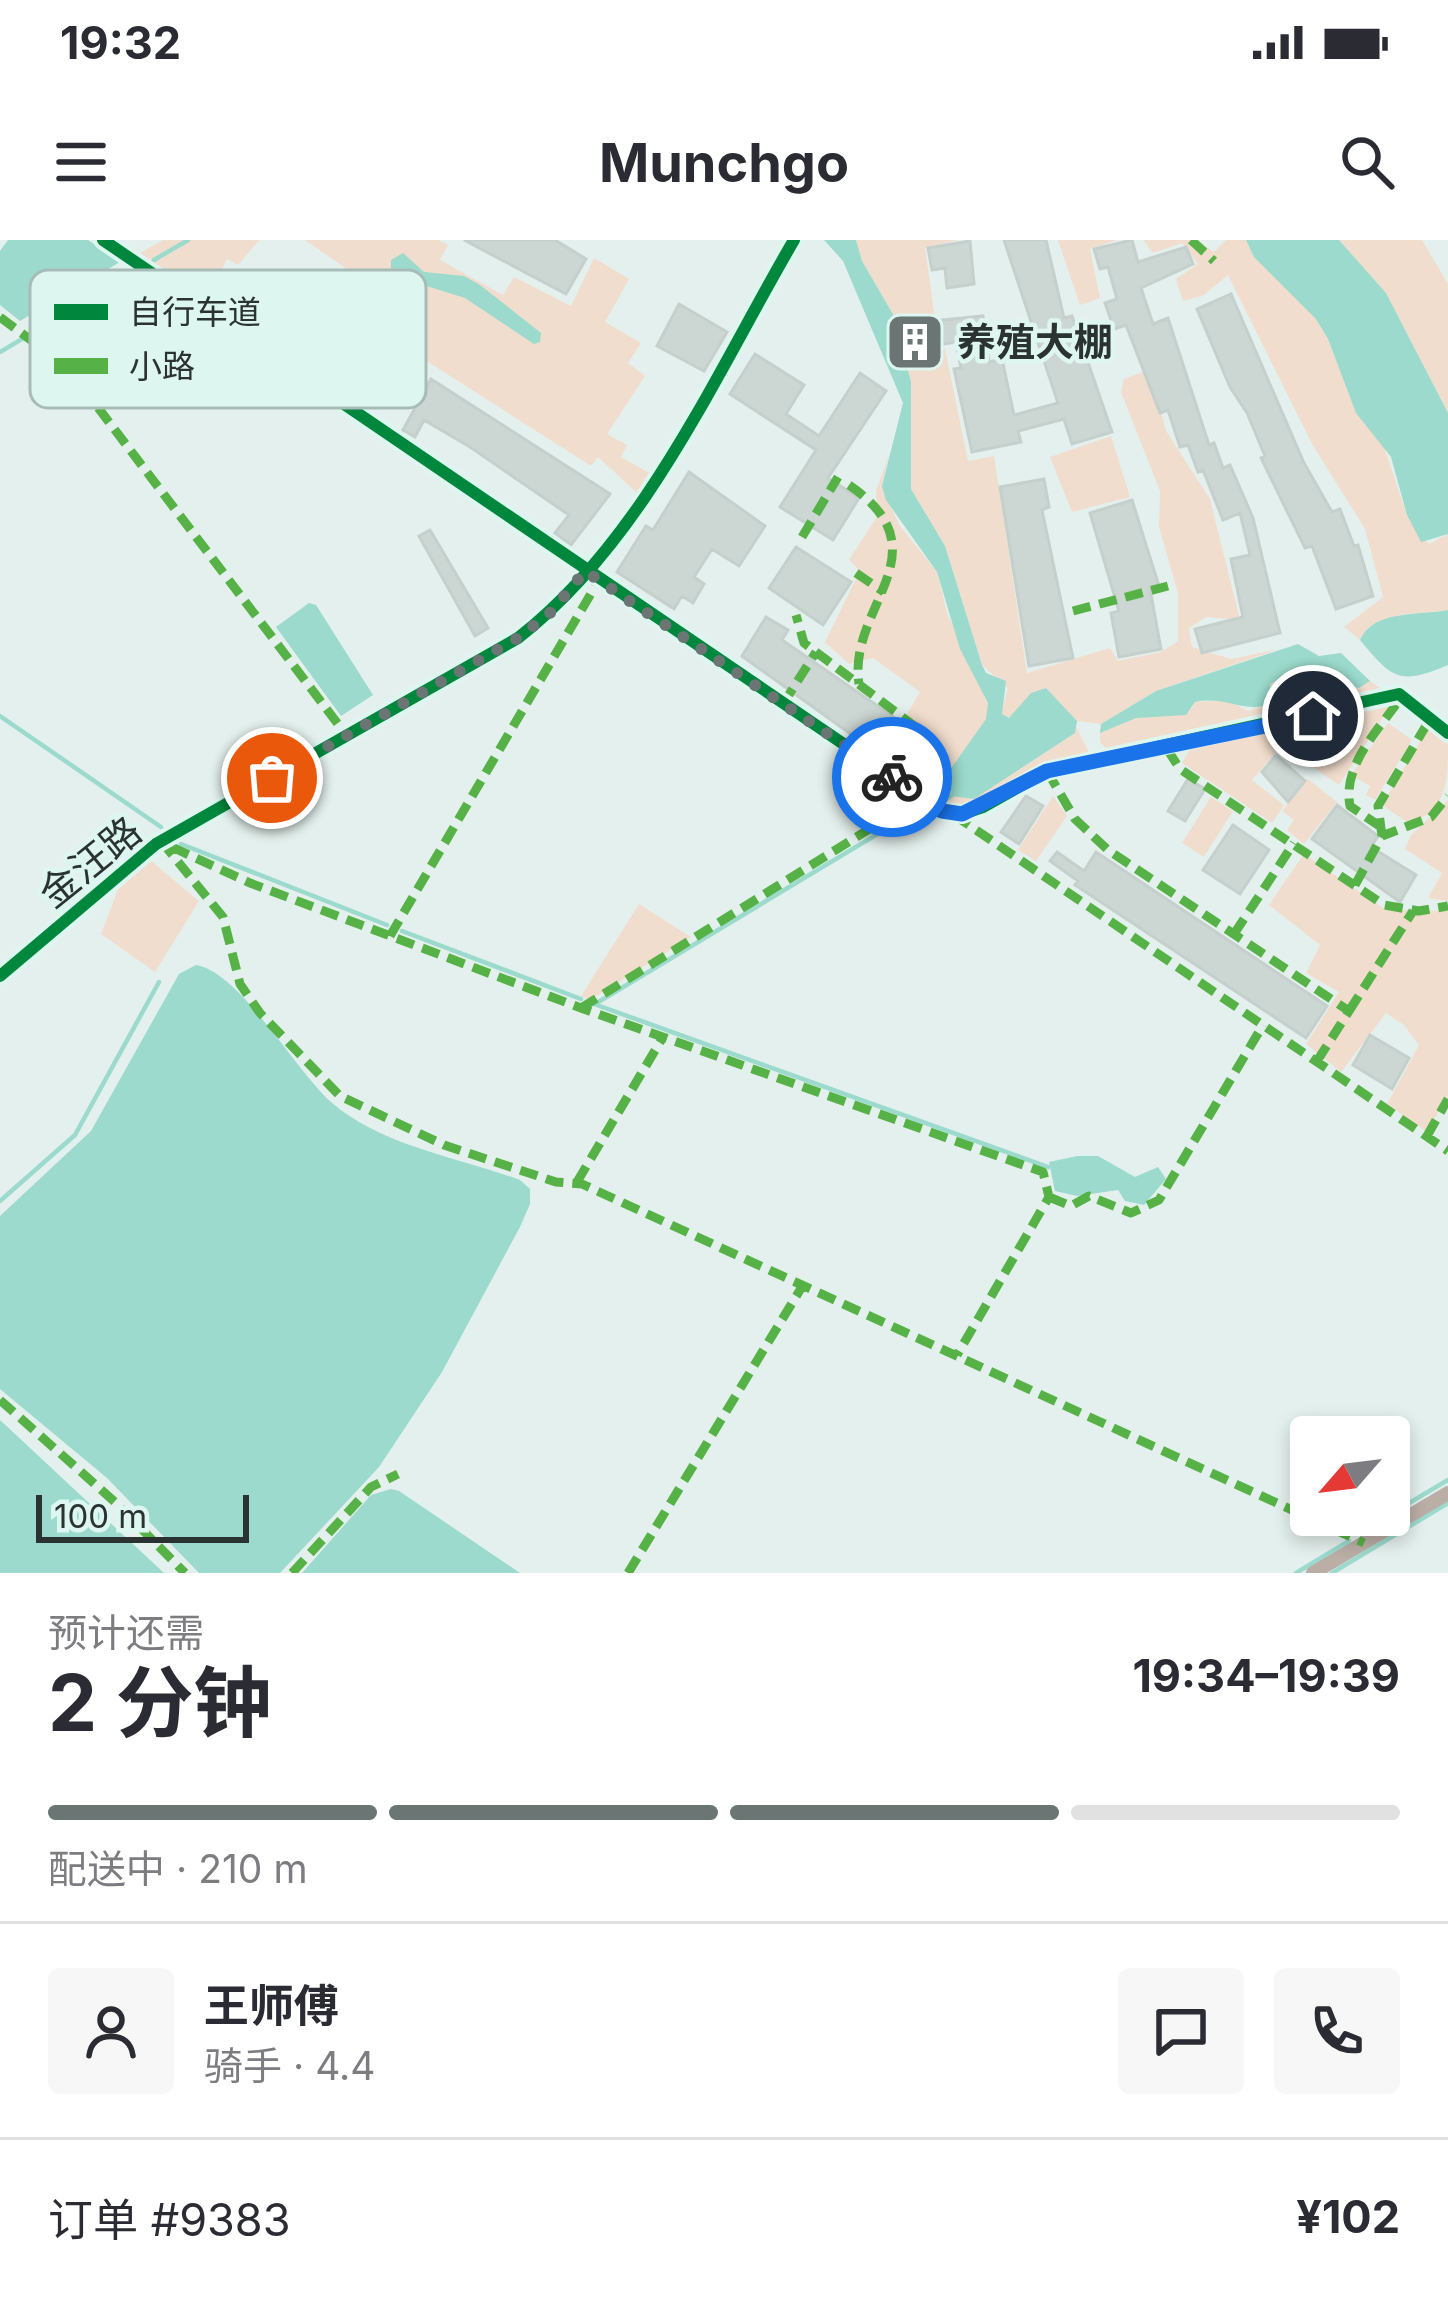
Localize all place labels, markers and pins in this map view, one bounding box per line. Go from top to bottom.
building icon: 养殖大棚 [884,311,946,373]
place label: 养殖大棚 [957,318,1113,365]
pin [1262,665,1364,767]
pin [221,727,323,829]

